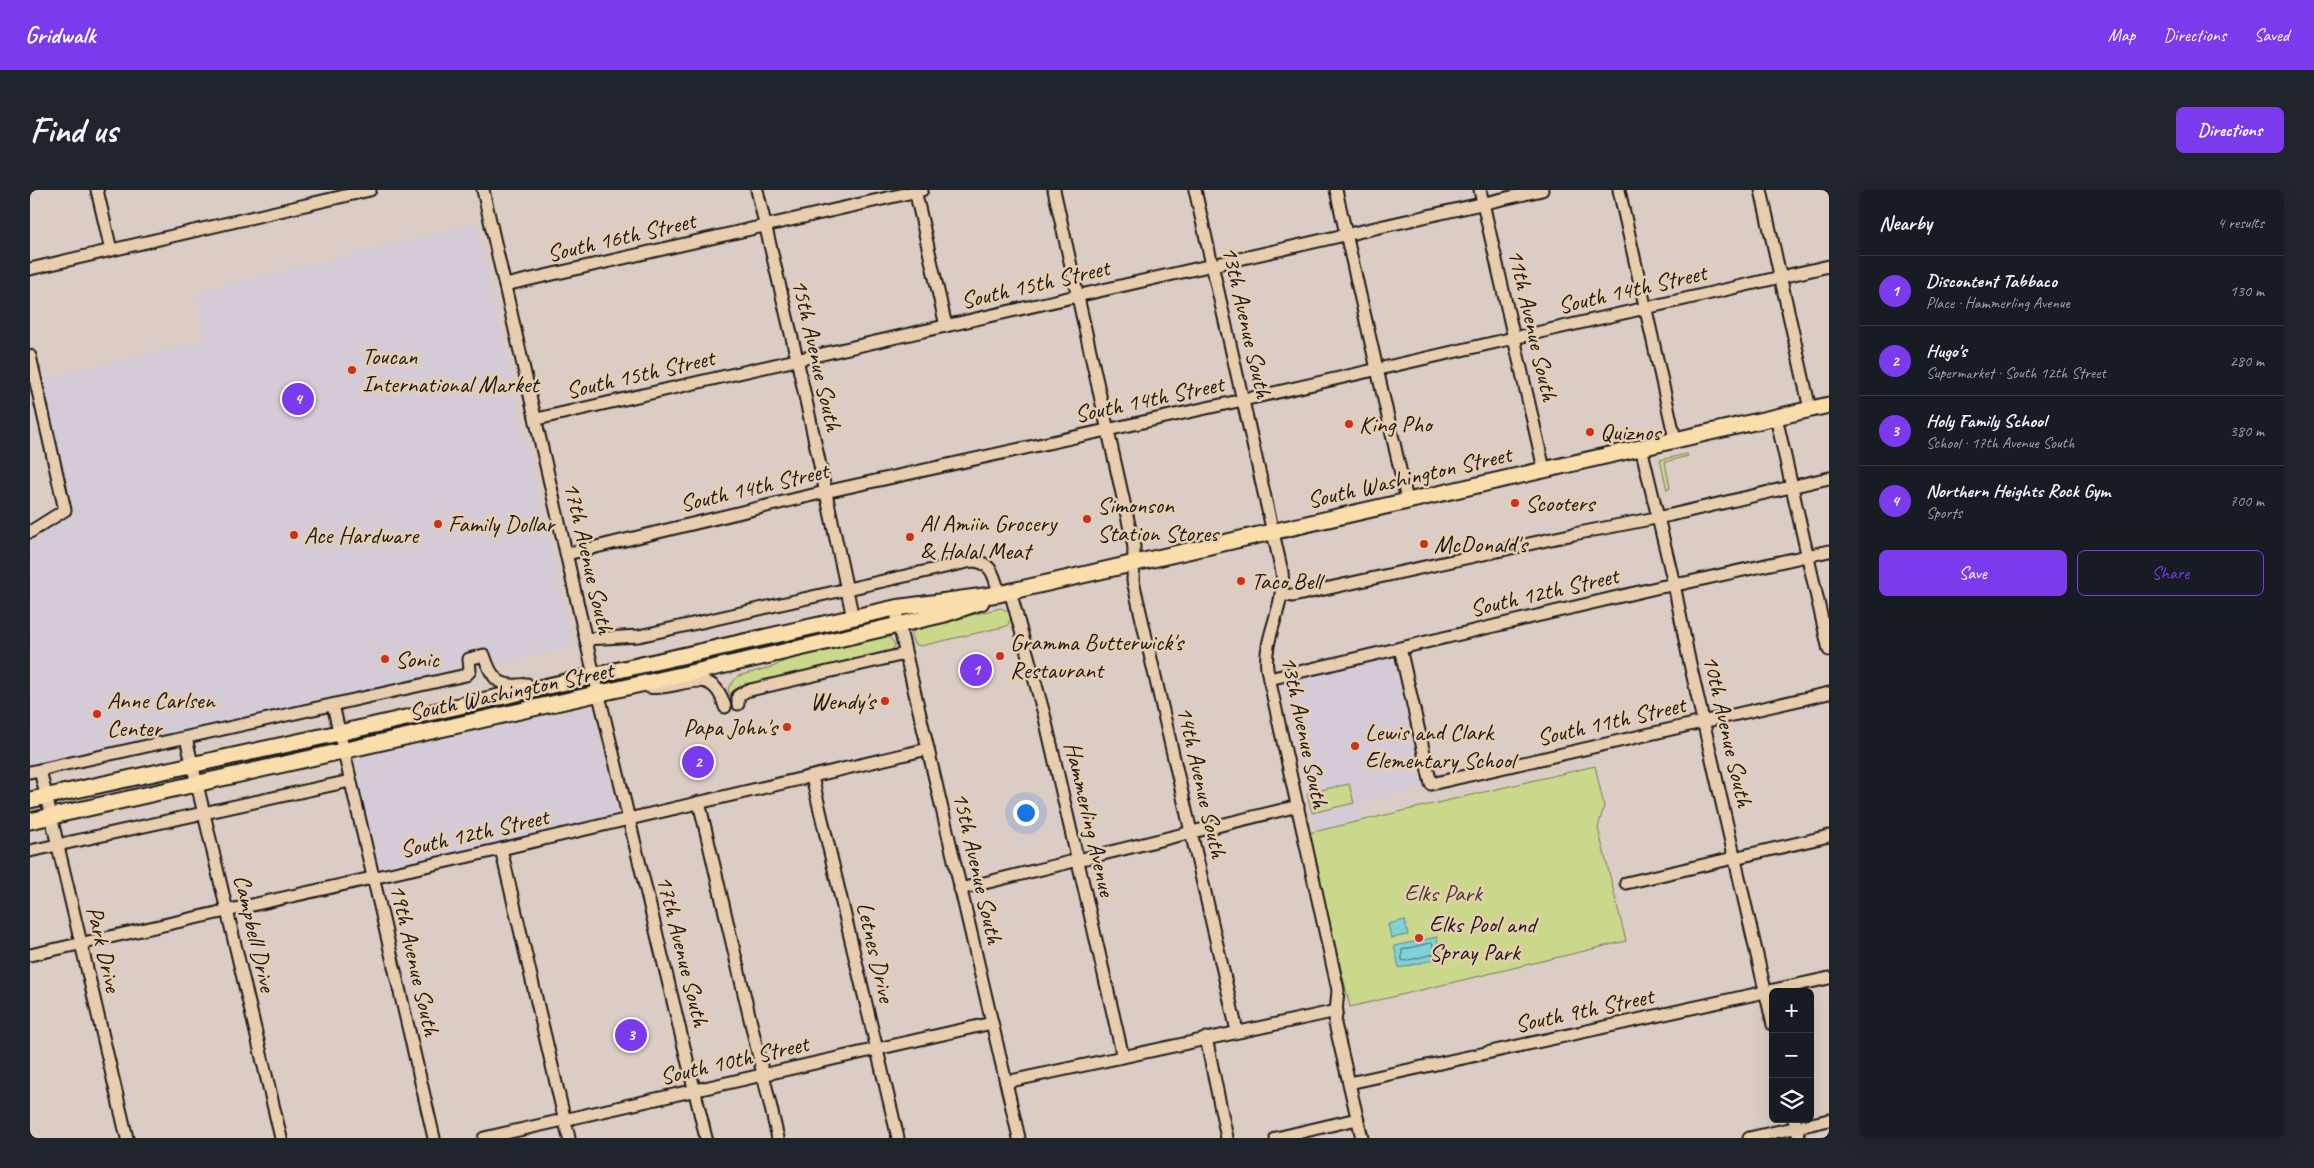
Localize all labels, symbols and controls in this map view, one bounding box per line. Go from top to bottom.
text: Gridwalk [25,20,95,50]
text: Map [2108,24,2135,46]
text: Directions [2163,24,2226,46]
text: Saved [2254,24,2289,46]
button: Directions [2176,107,2284,153]
text: Find us [30,108,117,153]
street label: South 16th Street [544,205,700,269]
text: Nearby [1879,210,1932,236]
text: 4 results [2217,213,2264,233]
street label: 13th Avenue South [1215,243,1279,402]
street label: 11th Avenue South [1501,246,1565,405]
street label: South 15th Street [958,252,1114,316]
street label: South 14th Street [1555,257,1711,321]
text: Discontent Tabbaco [1926,269,2057,293]
street label: 15th Avenue South [785,276,849,435]
text: 1 [1891,281,1899,301]
text: 130 m [2230,281,2264,301]
text: Place · Hammerling Avenue [1926,293,2070,313]
text: Hugo's [1926,339,1967,363]
place label: Toucan International Market [362,341,540,399]
street label: South 15th Street [563,342,719,406]
text: 2 [1891,351,1899,371]
text: 280 m [2230,351,2264,371]
text: Supermarket · South 12th Street [1926,363,2106,383]
marker: Toucan International Market [346,364,358,376]
street label: South 14th Street [1072,368,1228,429]
pin: 4 [282,380,314,418]
place label: King Pho [1359,409,1434,439]
text: Holy Family School [1926,409,2046,433]
place label: Quiznos [1600,417,1662,447]
marker: King Pho [1343,418,1355,430]
text: 3 [1891,421,1899,441]
text: 380 m [2230,421,2264,441]
marker: Quiznos [1584,426,1596,438]
text: School · 17th Avenue South [1926,433,2074,453]
street label: South Washington Street [1304,438,1516,515]
street label: South 14th Street [677,455,833,519]
street label: 17th Avenue South [557,479,621,638]
text: Northern Heights Rock Gym [1926,479,2110,503]
place label: Scooters [1525,488,1597,518]
place label: Simonson Station Stores [1097,490,1220,548]
text: 4 [1891,491,1899,511]
text: 700 m [2230,491,2264,511]
marker: Scooters [1509,497,1521,509]
text: Sports [1926,503,1962,523]
place label: Al Amiin Grocery & Halal Meat [920,508,1058,566]
place label: Family Dollar [448,509,557,539]
marker: Simonson Station Stores [1081,513,1093,525]
marker: Family Dollar [432,518,444,530]
place label: Ace Hardware [304,520,420,550]
marker: Ace Hardware [288,529,300,541]
place label: McDonald's [1434,529,1530,559]
marker: Al Amiin Grocery & Halal Meat [904,531,916,543]
marker: McDonald's [1418,538,1430,550]
button: Save [1879,550,2067,596]
button: Share [2077,550,2264,596]
street label: South 12th Street [1467,560,1623,624]
place label: Taco Bell [1251,566,1325,596]
marker: Taco Bell [1235,575,1247,587]
place label: Gramma Butterwick's Restaurant [1010,627,1186,685]
place label: Sonic [395,644,440,674]
marker: Gramma Butterwick's Restaurant [994,650,1006,662]
pin: 1 [960,651,992,689]
street label: 10th Avenue South [1696,652,1760,811]
marker: Sonic [379,653,391,665]
street label: 13th Avenue South [1274,653,1336,812]
street label: South Washington Street [406,654,618,727]
place label: Anne Carlsen Center [107,685,216,743]
place label: Wendy's [810,686,878,716]
street label: South 11th Street [1534,689,1690,753]
marker: Wendy's [879,695,891,707]
street label: 14th Avenue South [1170,703,1234,862]
marker: Anne Carlsen Center [91,708,103,720]
place label: Papa John's [683,712,780,742]
place label: Lewis and Clark Elementary School [1365,717,1519,775]
marker: Papa John's [781,721,793,733]
street label: Hammerling Avenue [1058,739,1123,901]
marker: Lewis and Clark Elementary School [1349,740,1361,752]
pin: 2 [682,743,714,781]
street label: 15th Avenue South [946,789,1010,948]
your location [1013,800,1039,826]
street label: South 12th Street [397,801,553,865]
street label: Campbell Drive [227,872,284,997]
street label: 17th Avenue South [650,872,717,1031]
park label: Elks Park [1404,878,1484,908]
street label: 19th Avenue South [383,881,447,1040]
street label: Letnes Drive [850,899,903,1007]
street label: Park Drive [80,903,129,997]
place label: Elks Pool and Spray Park [1429,909,1539,967]
marker: Elks Pool and Spray Park [1413,932,1425,944]
street label: South 9th Street [1512,980,1658,1039]
map controls [1769,988,1814,1123]
button: + [1769,988,1814,1033]
pin: 3 [615,1016,647,1054]
street label: South 10th Street [657,1028,813,1092]
button: − [1769,1033,1814,1078]
button: layers [1769,1078,1814,1123]

